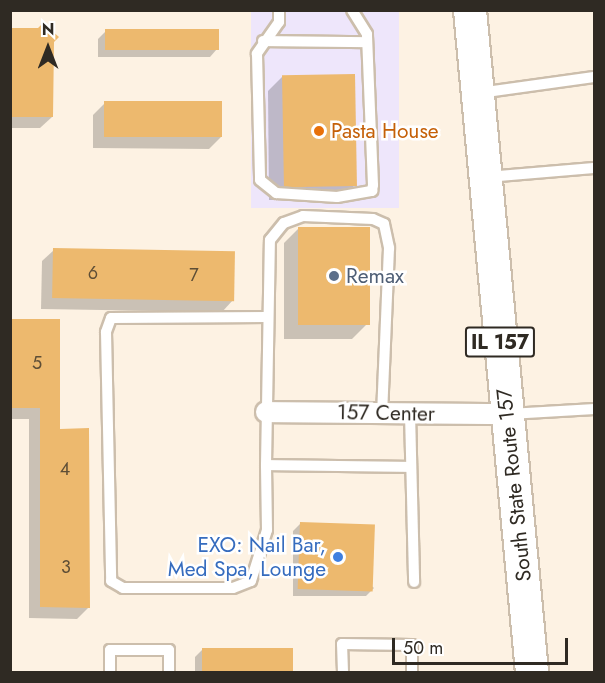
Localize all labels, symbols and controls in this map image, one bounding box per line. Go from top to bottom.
north arrow [18,18,78,78]
text: N [42,18,54,41]
place label: Pasta House [331,118,439,144]
marker: Pasta House [312,124,326,138]
house number: 6 [88,262,98,284]
place label: Remax [346,263,404,289]
house number: 7 [189,264,199,286]
marker: Remax [327,269,341,283]
road number: IL 157 [464,325,536,359]
house number: 5 [32,352,42,374]
street label: South State Route 157 [491,387,537,583]
street label: 157 Center [337,400,435,426]
house number: 4 [60,458,70,480]
place label: EXO: Nail Bar, Med Spa, Lounge [168,532,326,582]
marker: EXO: Nail Bar, Med Spa, Lounge [331,550,345,564]
house number: 3 [61,556,71,578]
scale bar [395,626,570,664]
text: 50 m [403,635,443,661]

